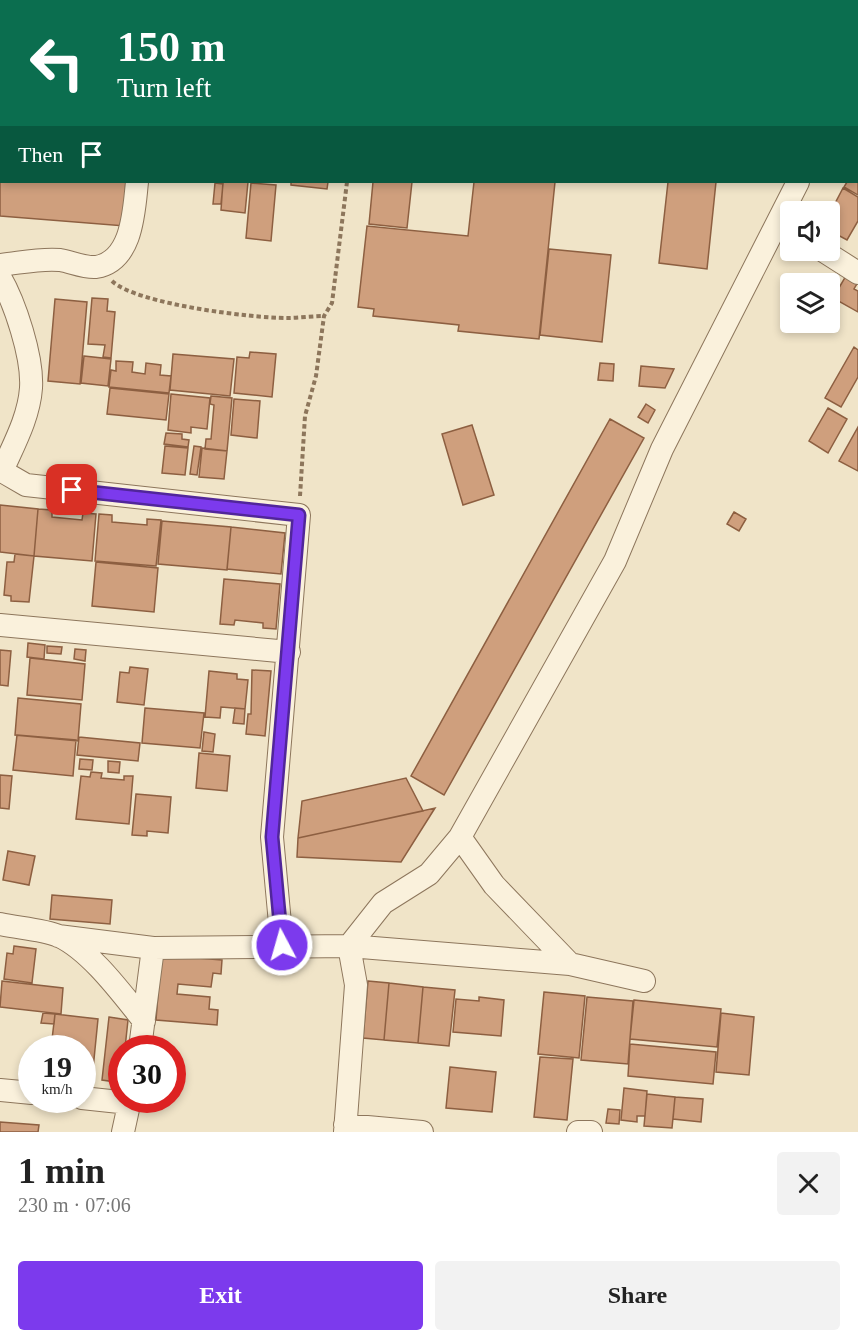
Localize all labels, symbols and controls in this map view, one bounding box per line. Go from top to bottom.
icon: left [18,24,96,102]
text: 150 m [117,24,226,70]
text: Turn left [117,73,211,103]
icon: arrive [75,138,108,171]
text: Then [18,142,63,167]
map controls [780,201,840,333]
button: sound [780,201,840,261]
button: layers [780,273,840,333]
pin [46,464,97,515]
icon: arrive [55,473,88,506]
position arrow [250,913,314,977]
speed limit sign: 30 [108,1035,186,1113]
text: 19 [42,1050,72,1083]
text: km/h [42,1081,72,1097]
text: 1 min [18,1151,105,1191]
button: close [777,1152,840,1215]
text: 230 m · 07:06 [18,1194,131,1216]
button: Exit [18,1261,423,1330]
button: Share [435,1261,840,1330]

